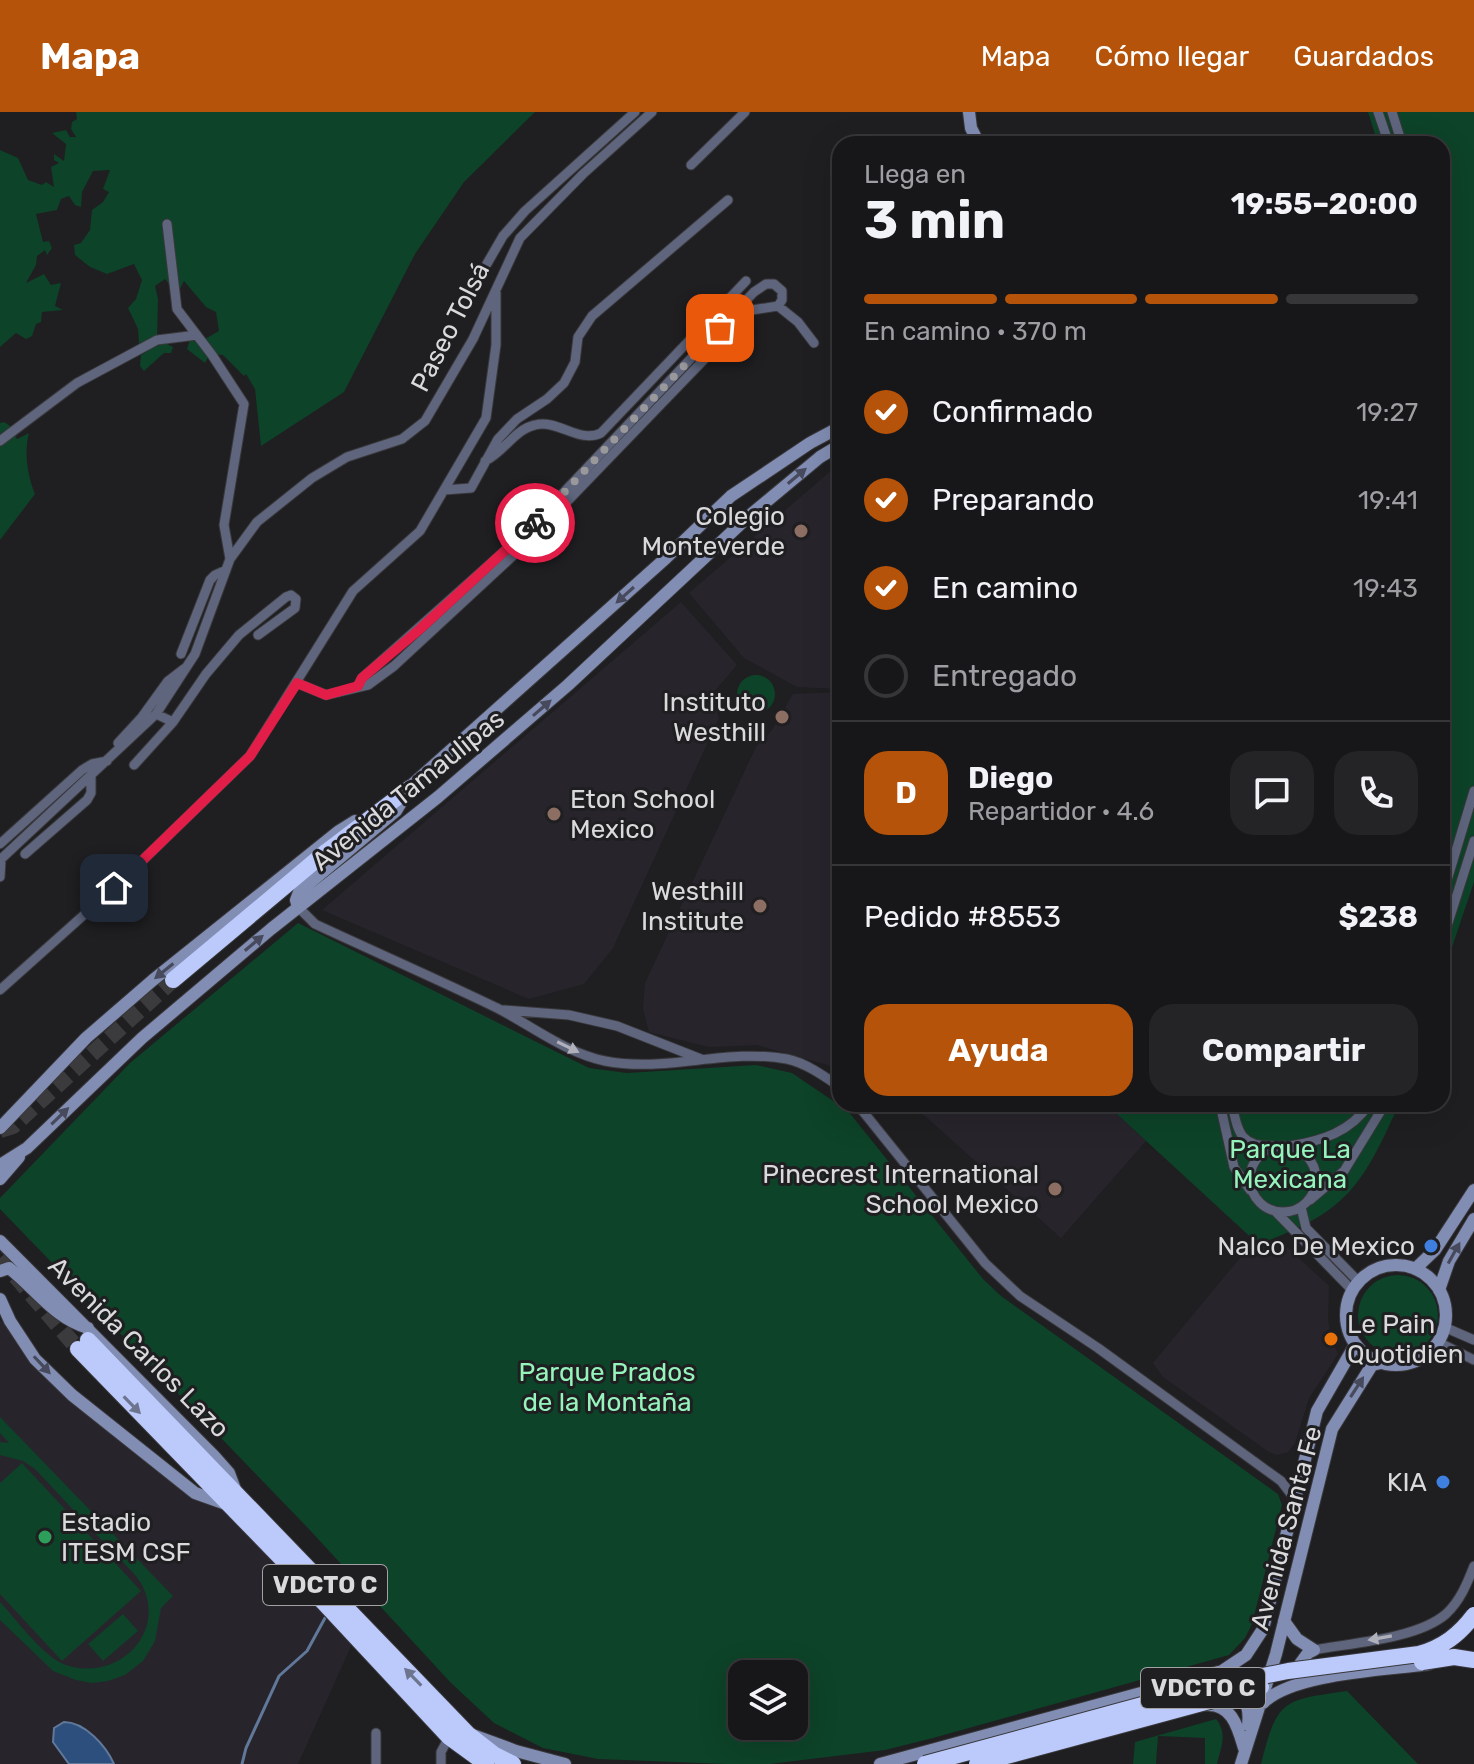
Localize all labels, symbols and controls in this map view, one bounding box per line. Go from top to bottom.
text: Mapa [40,33,140,79]
text: Mapa [981,40,1050,73]
text: Cómo llegar [1094,40,1249,73]
text: Guardados [1293,40,1434,73]
text: Llega en [864,159,966,190]
text: 19:55–20:00 [1231,186,1418,222]
text: 3 min [864,189,1005,251]
street label: Paseo Tolsá [405,258,496,397]
pin [686,294,754,362]
icon: bag [698,306,742,350]
text: En camino · 370 m [864,316,1087,347]
icon: check [864,390,908,434]
text: Confirmado [932,394,1093,430]
text: 19:27 [1356,397,1418,428]
one-way arrow [786,468,806,485]
icon: check [864,478,908,522]
text: Preparando [932,482,1095,518]
courier [495,483,575,563]
text: 19:41 [1358,485,1418,516]
icon: bike [513,501,557,545]
place label: Colegio Monteverde [641,501,785,562]
marker: Colegio Monteverde [792,522,810,540]
icon: check [864,566,908,610]
text: En camino [932,570,1078,606]
text: 19:43 [1353,573,1418,604]
one-way arrow [616,585,635,603]
text: Entregado [932,658,1077,694]
place label: Instituto Westhill [663,687,766,748]
one-way arrow [532,699,551,717]
street label: Avenida Tamaulipas [306,703,511,877]
marker: Instituto Westhill [773,708,791,726]
button: chat [1230,751,1314,835]
button: phone [1334,751,1418,835]
text: Diego [968,760,1053,796]
text: D [895,775,917,811]
place label: Eton School Mexico [570,784,715,845]
text: Repartidor · 4.6 [968,796,1154,827]
marker: Eton School Mexico [545,805,563,823]
pin [80,854,148,922]
icon: home [92,866,136,910]
place label: Westhill Institute [641,876,744,937]
marker: Westhill Institute [751,897,769,915]
text: Pedido #8553 [864,899,1061,935]
text: $238 [1338,899,1418,935]
one-way arrow [244,935,264,952]
one-way arrow [154,962,174,979]
button: Ayuda [864,1004,1133,1096]
button: Compartir [1149,1004,1418,1096]
one-way arrow [557,1040,580,1054]
one-way arrow [50,1107,69,1125]
park label: Parque La Mexicana [1229,1134,1351,1195]
place label: Pinecrest International School Mexico [762,1159,1039,1220]
marker: Pinecrest International School Mexico [1046,1180,1064,1198]
place label: Nalco De Mexico [1217,1231,1415,1262]
marker: Nalco De Mexico [1422,1237,1440,1255]
one-way arrow [1447,1242,1461,1264]
street label: Avenida Carlos Lazo [42,1251,235,1444]
place label: Le Pain Quotidien [1347,1309,1464,1370]
marker: Le Pain Quotidien [1322,1330,1340,1348]
one-way arrow [32,1355,50,1374]
park label: Parque Prados de la Montaña [519,1357,695,1418]
one-way arrow [1349,1377,1364,1398]
one-way arrow [123,1396,141,1415]
street label: Avenida Santa Fe [1244,1423,1329,1633]
place label: KIA [1387,1467,1427,1498]
marker: KIA [1434,1473,1452,1491]
place label: Estadio ITESM CSF [61,1507,191,1568]
marker: Estadio ITESM CSF [36,1528,54,1546]
road number: VDCTO C [263,1565,387,1605]
one-way arrow [1367,1632,1392,1644]
map controls [728,1660,808,1740]
button: layers [728,1660,808,1740]
one-way arrow [405,1668,423,1687]
road number: VDCTO C [1141,1668,1265,1708]

